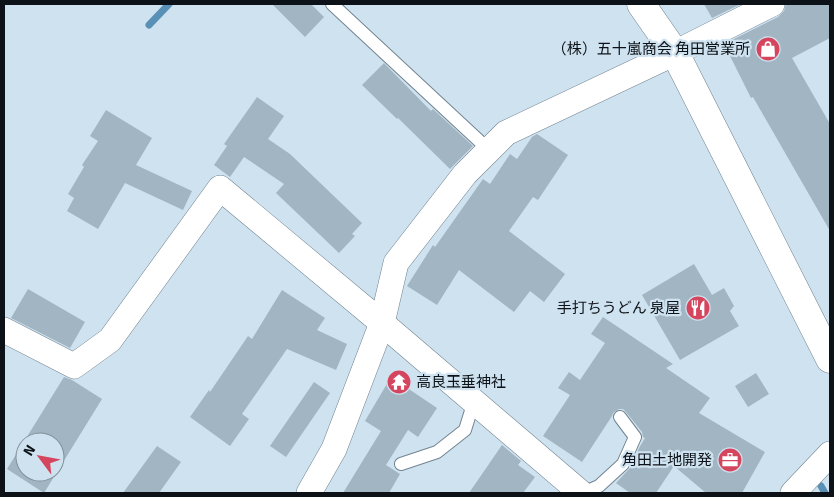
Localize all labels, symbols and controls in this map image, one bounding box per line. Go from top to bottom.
shop icon: （株）五十嵐商会 角田営業所 [755,36,781,62]
place label: （株）五十嵐商会 角田営業所 [552,40,750,58]
restaurant icon: 手打ちうどん 泉屋 [685,295,711,321]
place label: 手打ちうどん 泉屋 [557,299,680,317]
temple icon: 高良玉垂神社 [386,369,412,395]
place label: 高良玉垂神社 [416,373,506,391]
north arrow [15,432,65,482]
text: N [20,442,39,459]
office icon: 角田土地開発 [717,447,743,473]
place label: 角田土地開発 [622,451,712,469]

